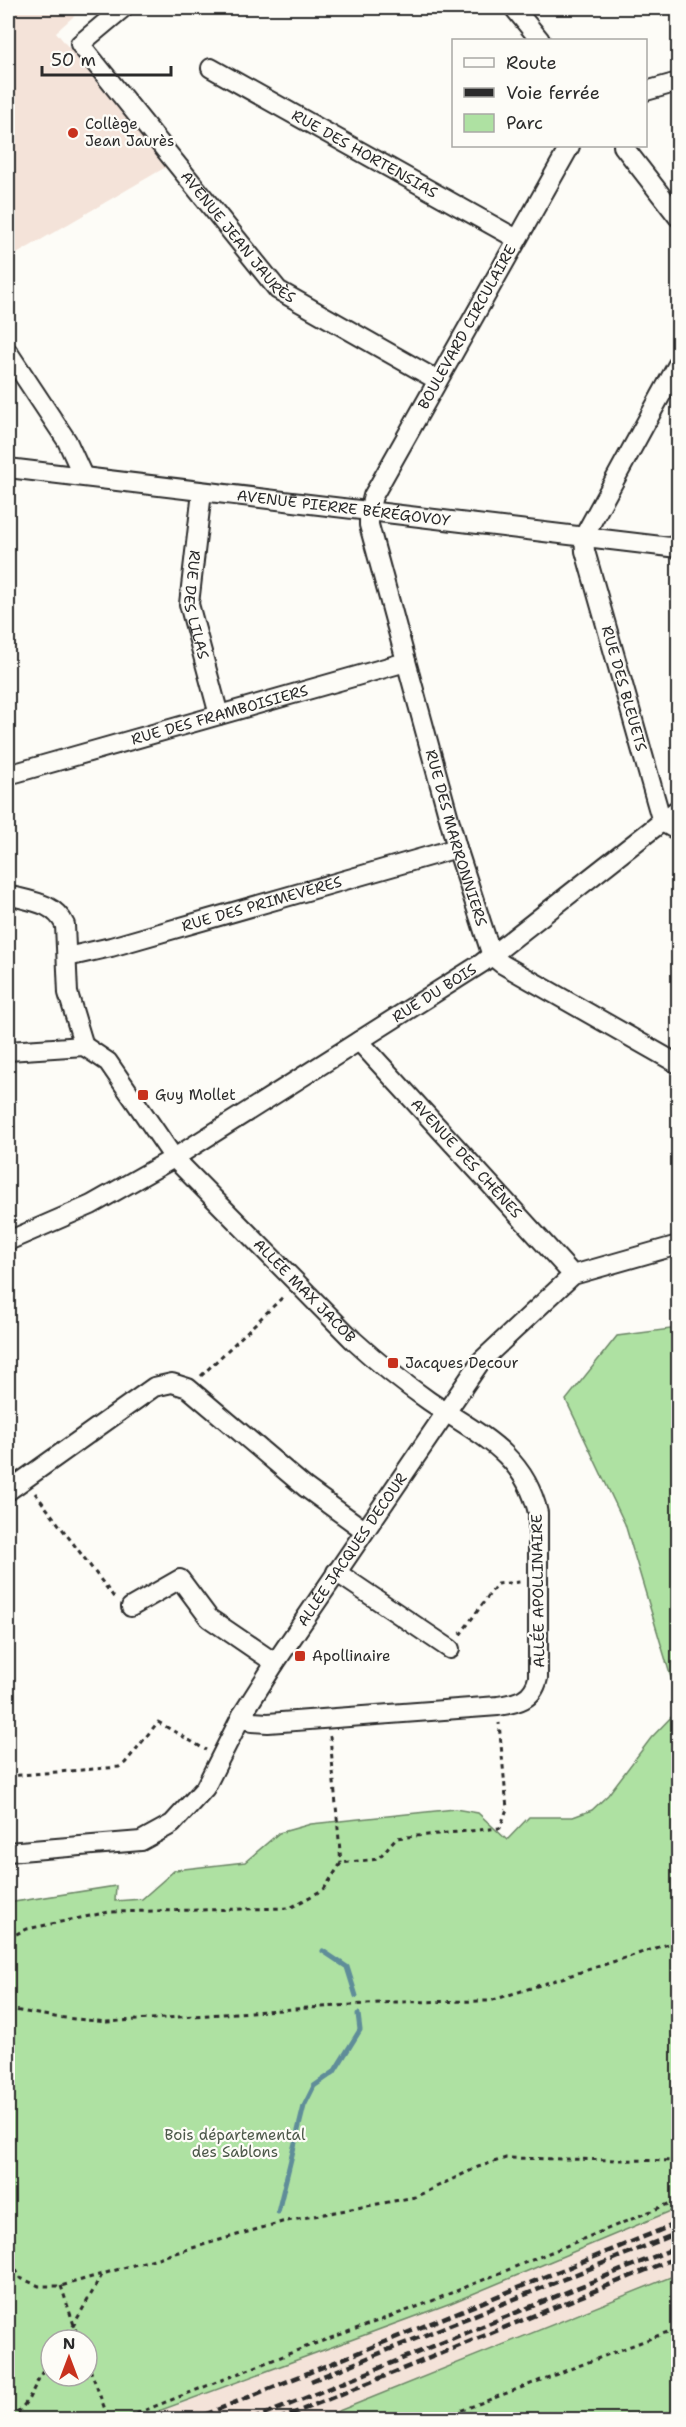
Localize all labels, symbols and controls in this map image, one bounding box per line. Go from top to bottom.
scale bar [42,39,171,77]
legend [452,39,647,147]
text: 50 m [51,48,96,72]
text: Route [506,51,557,75]
text: Voie ferrée [506,81,600,105]
street label: RUE DES HORTENSIAS [288,105,441,203]
text: Parc [506,111,543,135]
place label: Collège Jean Jaurès [85,114,174,151]
marker: Collège Jean Jaurès [66,126,80,140]
street label: AVENUE JEAN JAURÈS [176,167,299,308]
street label: BOULEVARD CIRCULAIRE [413,241,521,413]
street label: AVENUE PIERRE BÉRÉGOVOY [236,485,452,531]
street label: RUE DES LILAS [179,549,213,661]
street label: RUE DES BLEUETS [597,624,651,754]
street label: RUE DES FRAMBOISIERS [129,680,310,750]
street label: RUE DES MARRONNIERS [421,747,492,929]
street label: RUE DES PRIMEVÈRES [179,871,344,936]
street label: RUE DU BOIS [388,959,480,1027]
place label: Guy Mollet [155,1085,236,1105]
marker: Guy Mollet [136,1088,150,1102]
street label: AVENUE DES CHÊNES [406,1094,526,1223]
street label: ALLÉE MAX JACOB [249,1234,360,1347]
place label: Jacques Decour [405,1353,519,1373]
marker: Jacques Decour [386,1356,400,1370]
street label: ALLÉE JACQUES DECOUR [293,1469,411,1630]
street label: ALLÉE APOLLINAIRE [526,1514,549,1668]
place label: Apollinaire [312,1646,390,1666]
marker: Apollinaire [293,1649,307,1663]
park label: Bois départemental des Sablons [165,2125,306,2162]
north arrow [39,2328,99,2388]
text: N [63,2333,75,2354]

